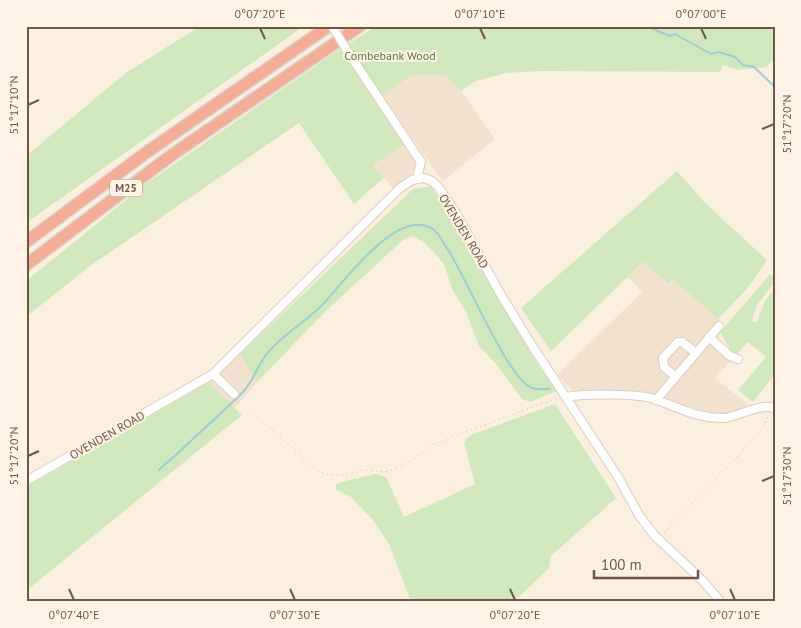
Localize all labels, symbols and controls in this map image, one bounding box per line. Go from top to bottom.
text: 0°07'20"E [235,6,285,21]
text: 0°07'10"E [455,6,505,21]
text: 0°07'00"E [676,6,726,21]
park label: Combebank Wood [344,48,436,63]
text: 51°17'10"N [6,75,21,135]
text: 51°17'20"N [779,94,794,154]
road number: M25 [110,180,142,197]
street label: OVENDEN ROAD [436,191,492,271]
street label: OVENDEN ROAD [67,407,147,463]
text: 51°17'20"N [6,426,21,486]
text: 51°17'30"N [779,446,794,506]
scale bar [594,548,697,580]
text: 100 m [601,555,642,574]
text: 0°07'40"E [49,607,99,622]
text: 0°07'30"E [270,607,320,622]
text: 0°07'20"E [490,607,540,622]
text: 0°07'10"E [710,607,760,622]

